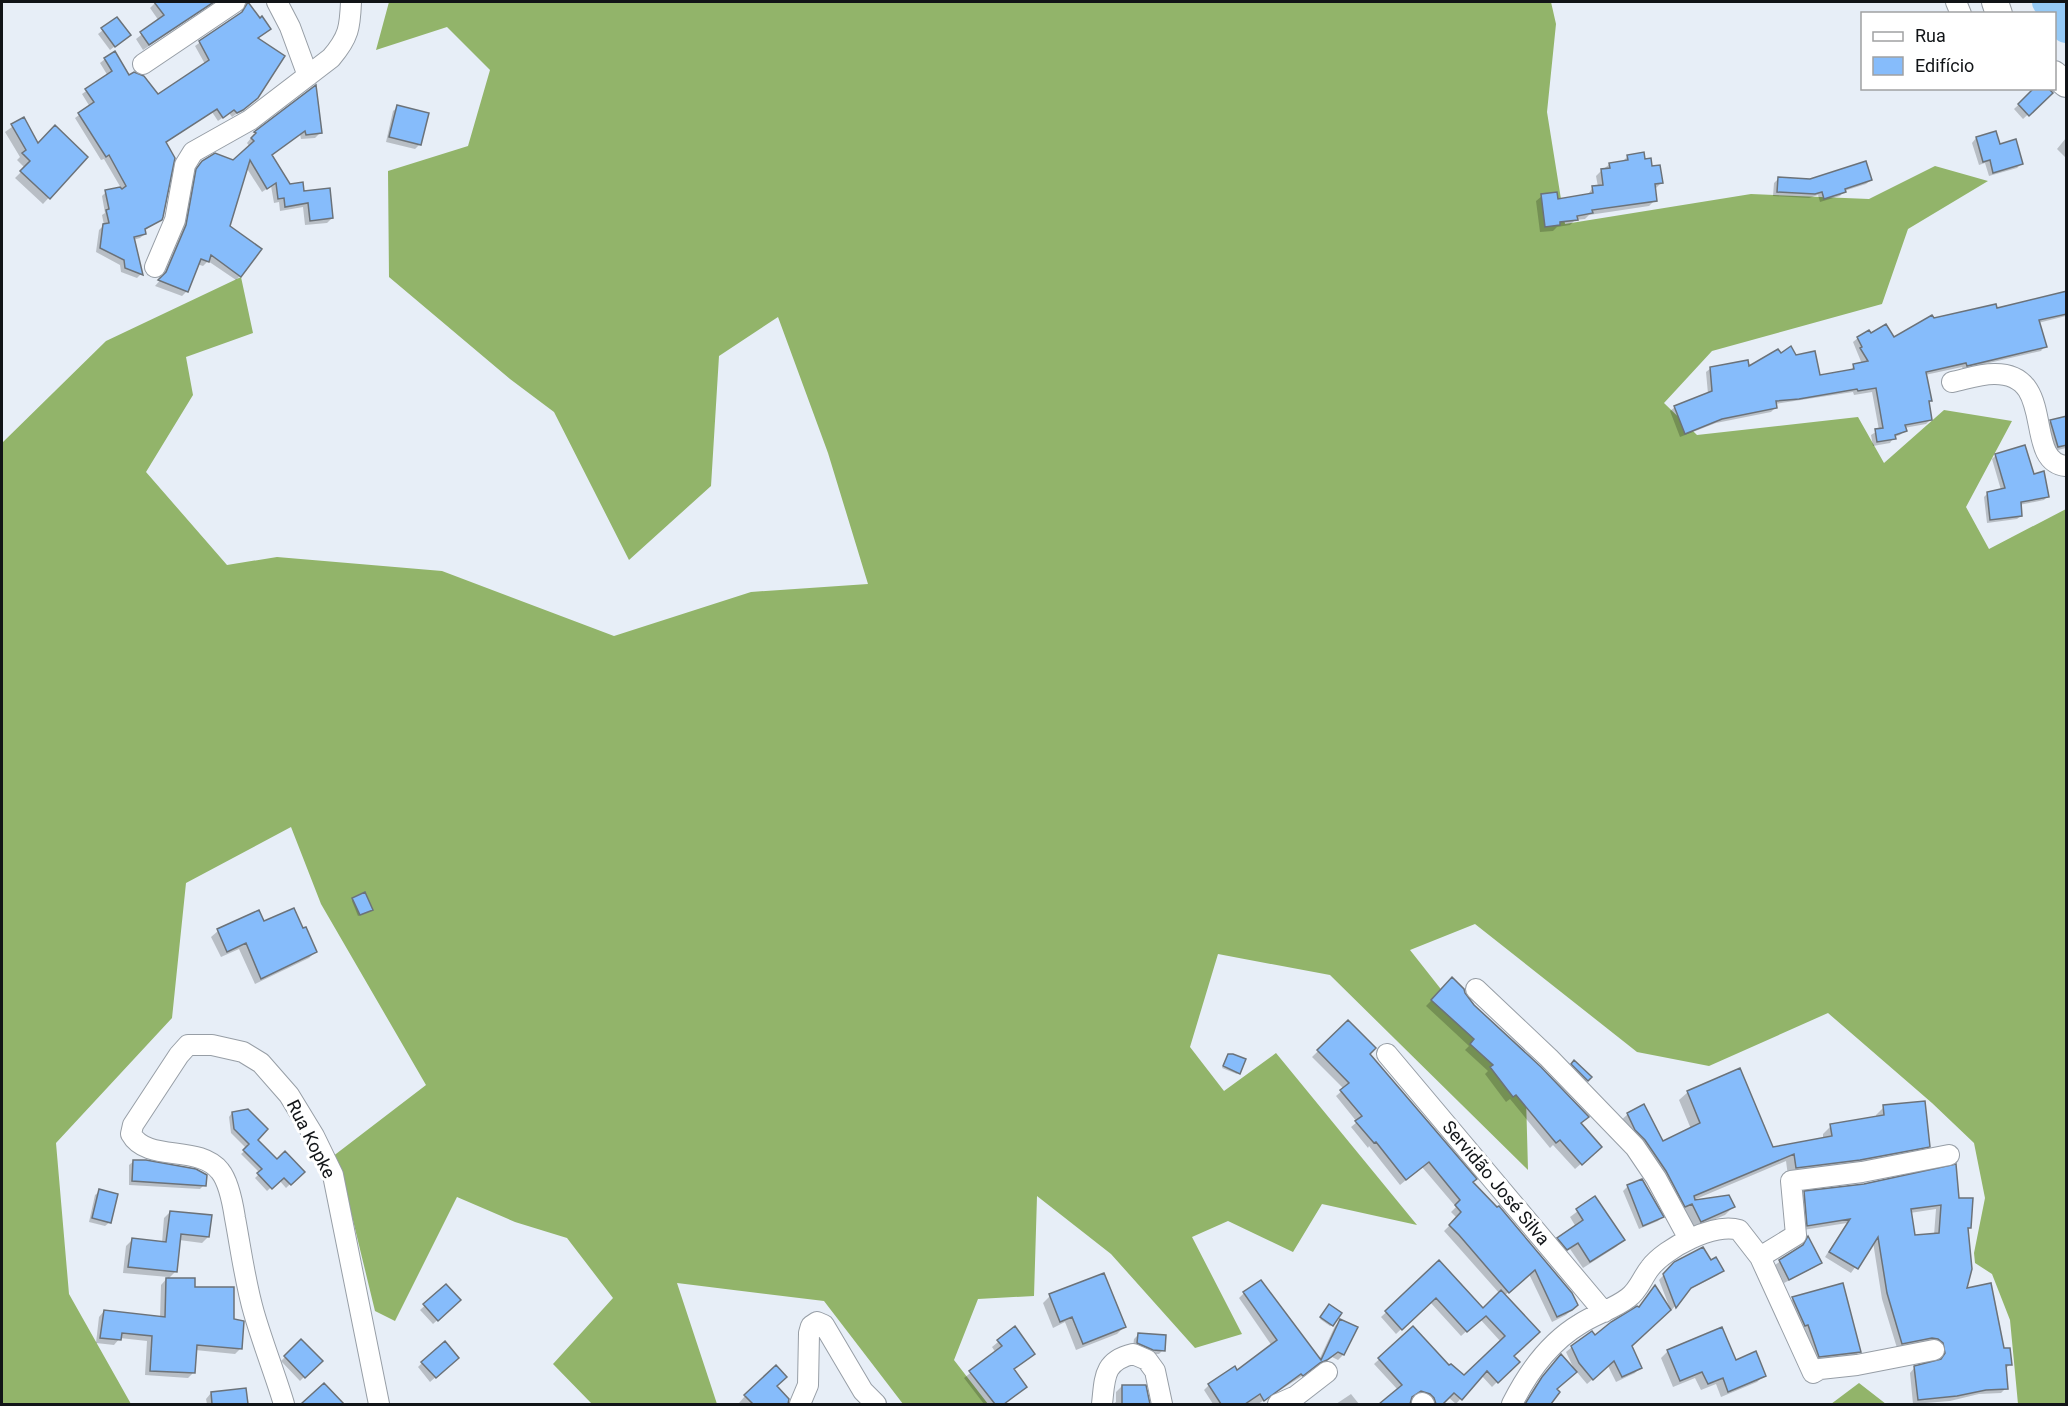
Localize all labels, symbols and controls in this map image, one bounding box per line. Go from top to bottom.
legend [1861,12,2056,90]
text: Rua [1915,25,1946,46]
text: Edifício [1915,55,1974,76]
street label: Rua Kopke [283,1096,340,1181]
street label: Servidão José Silva [1438,1116,1554,1249]

